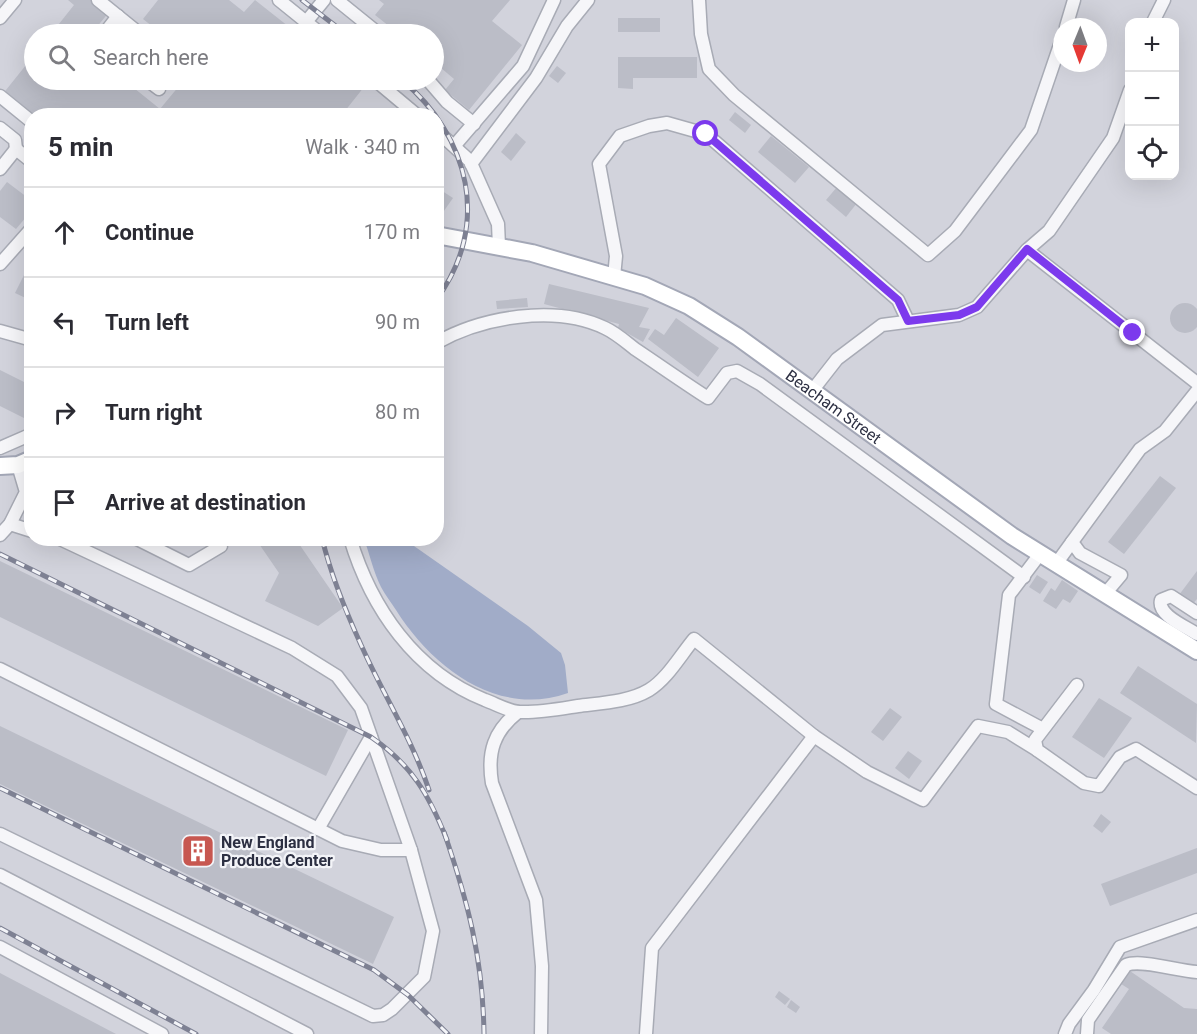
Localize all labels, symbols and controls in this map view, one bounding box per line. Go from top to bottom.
north arrow [1053,18,1107,72]
map controls [1125,18,1179,180]
button: + [1125,18,1179,72]
search box [24,24,444,90]
icon: search [45,41,78,74]
text: Search here [93,45,209,70]
button: − [1125,72,1179,126]
route start [692,120,718,146]
button: locate [1125,126,1179,180]
text: 5 min [48,132,113,162]
text: Walk · 340 m [305,135,420,159]
icon: ahead [48,216,81,249]
text: Continue [105,220,194,245]
text: 170 m [364,220,420,244]
icon: left [48,306,81,339]
text: Turn left [105,310,189,335]
text: 90 m [375,310,420,334]
route end [1119,319,1145,345]
street label: Beacham Street [782,366,885,448]
icon: right [48,396,81,429]
text: Turn right [105,400,202,425]
text: 80 m [375,400,420,424]
icon: arrive [48,486,81,519]
text: Arrive at destination [105,490,306,515]
building icon: New England Produce Center [180,833,216,869]
place label: New England Produce Center [221,833,333,870]

